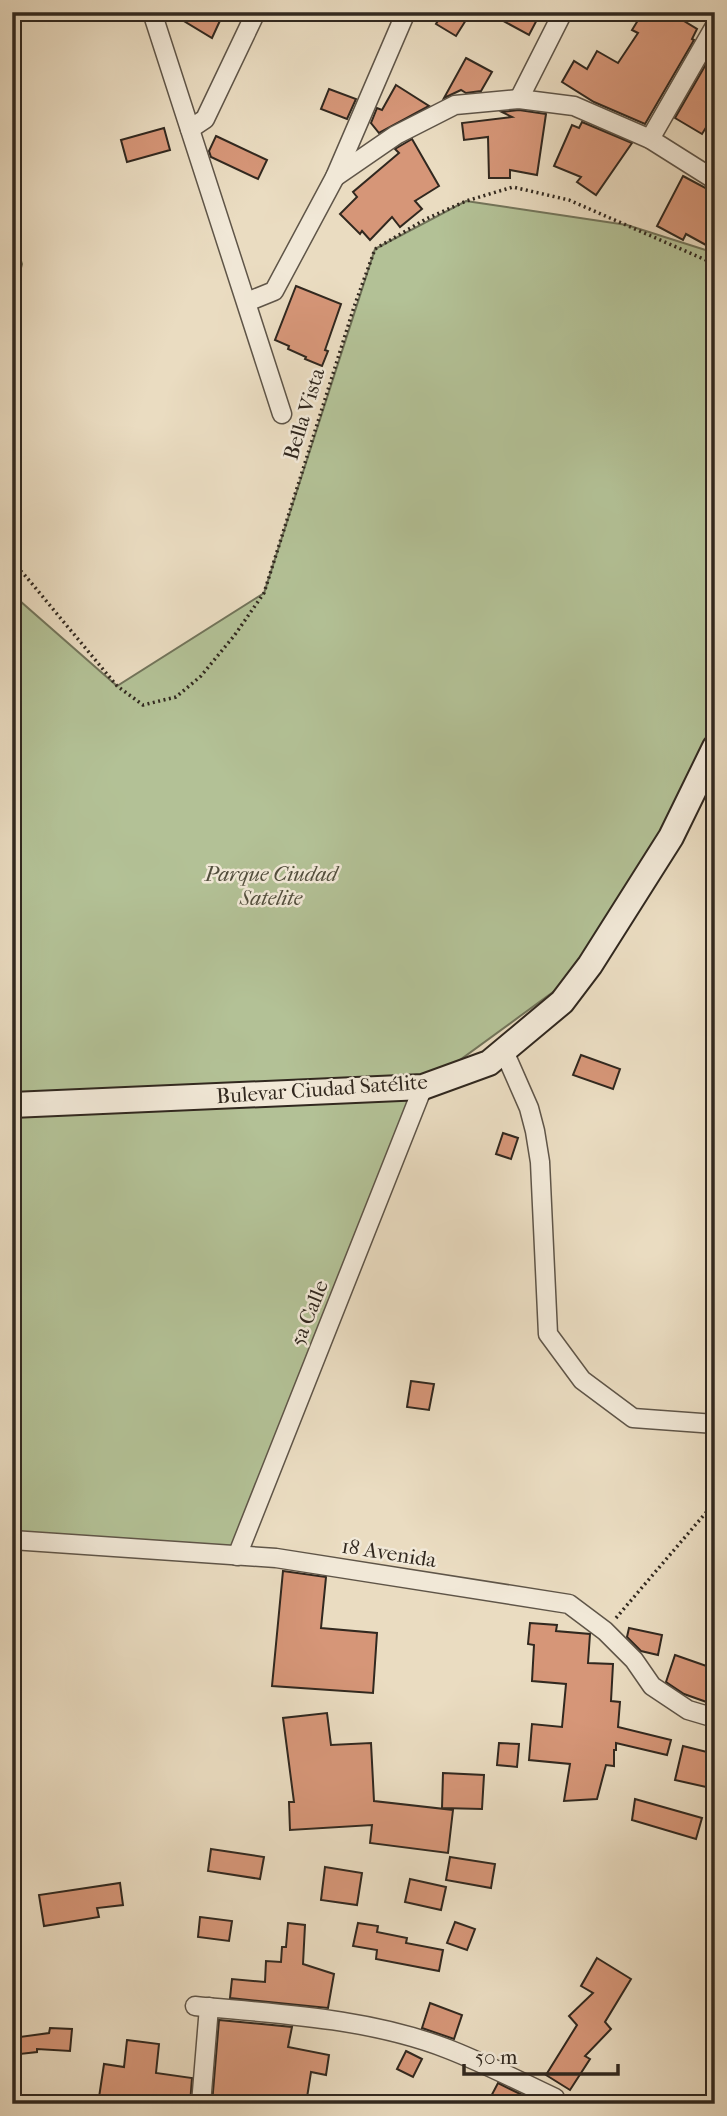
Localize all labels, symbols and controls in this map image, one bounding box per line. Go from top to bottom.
street label: Bella Vista [279,365,329,463]
park label: Parque Ciudad Satelite [204,862,339,910]
street label: Bulevar Ciudad Satélite [215,1070,429,1108]
street label: 5a Calle [285,1277,333,1349]
street label: 18 Avenida [340,1534,438,1572]
scale bar [464,2032,618,2076]
text: 50 m [475,2045,518,2069]

